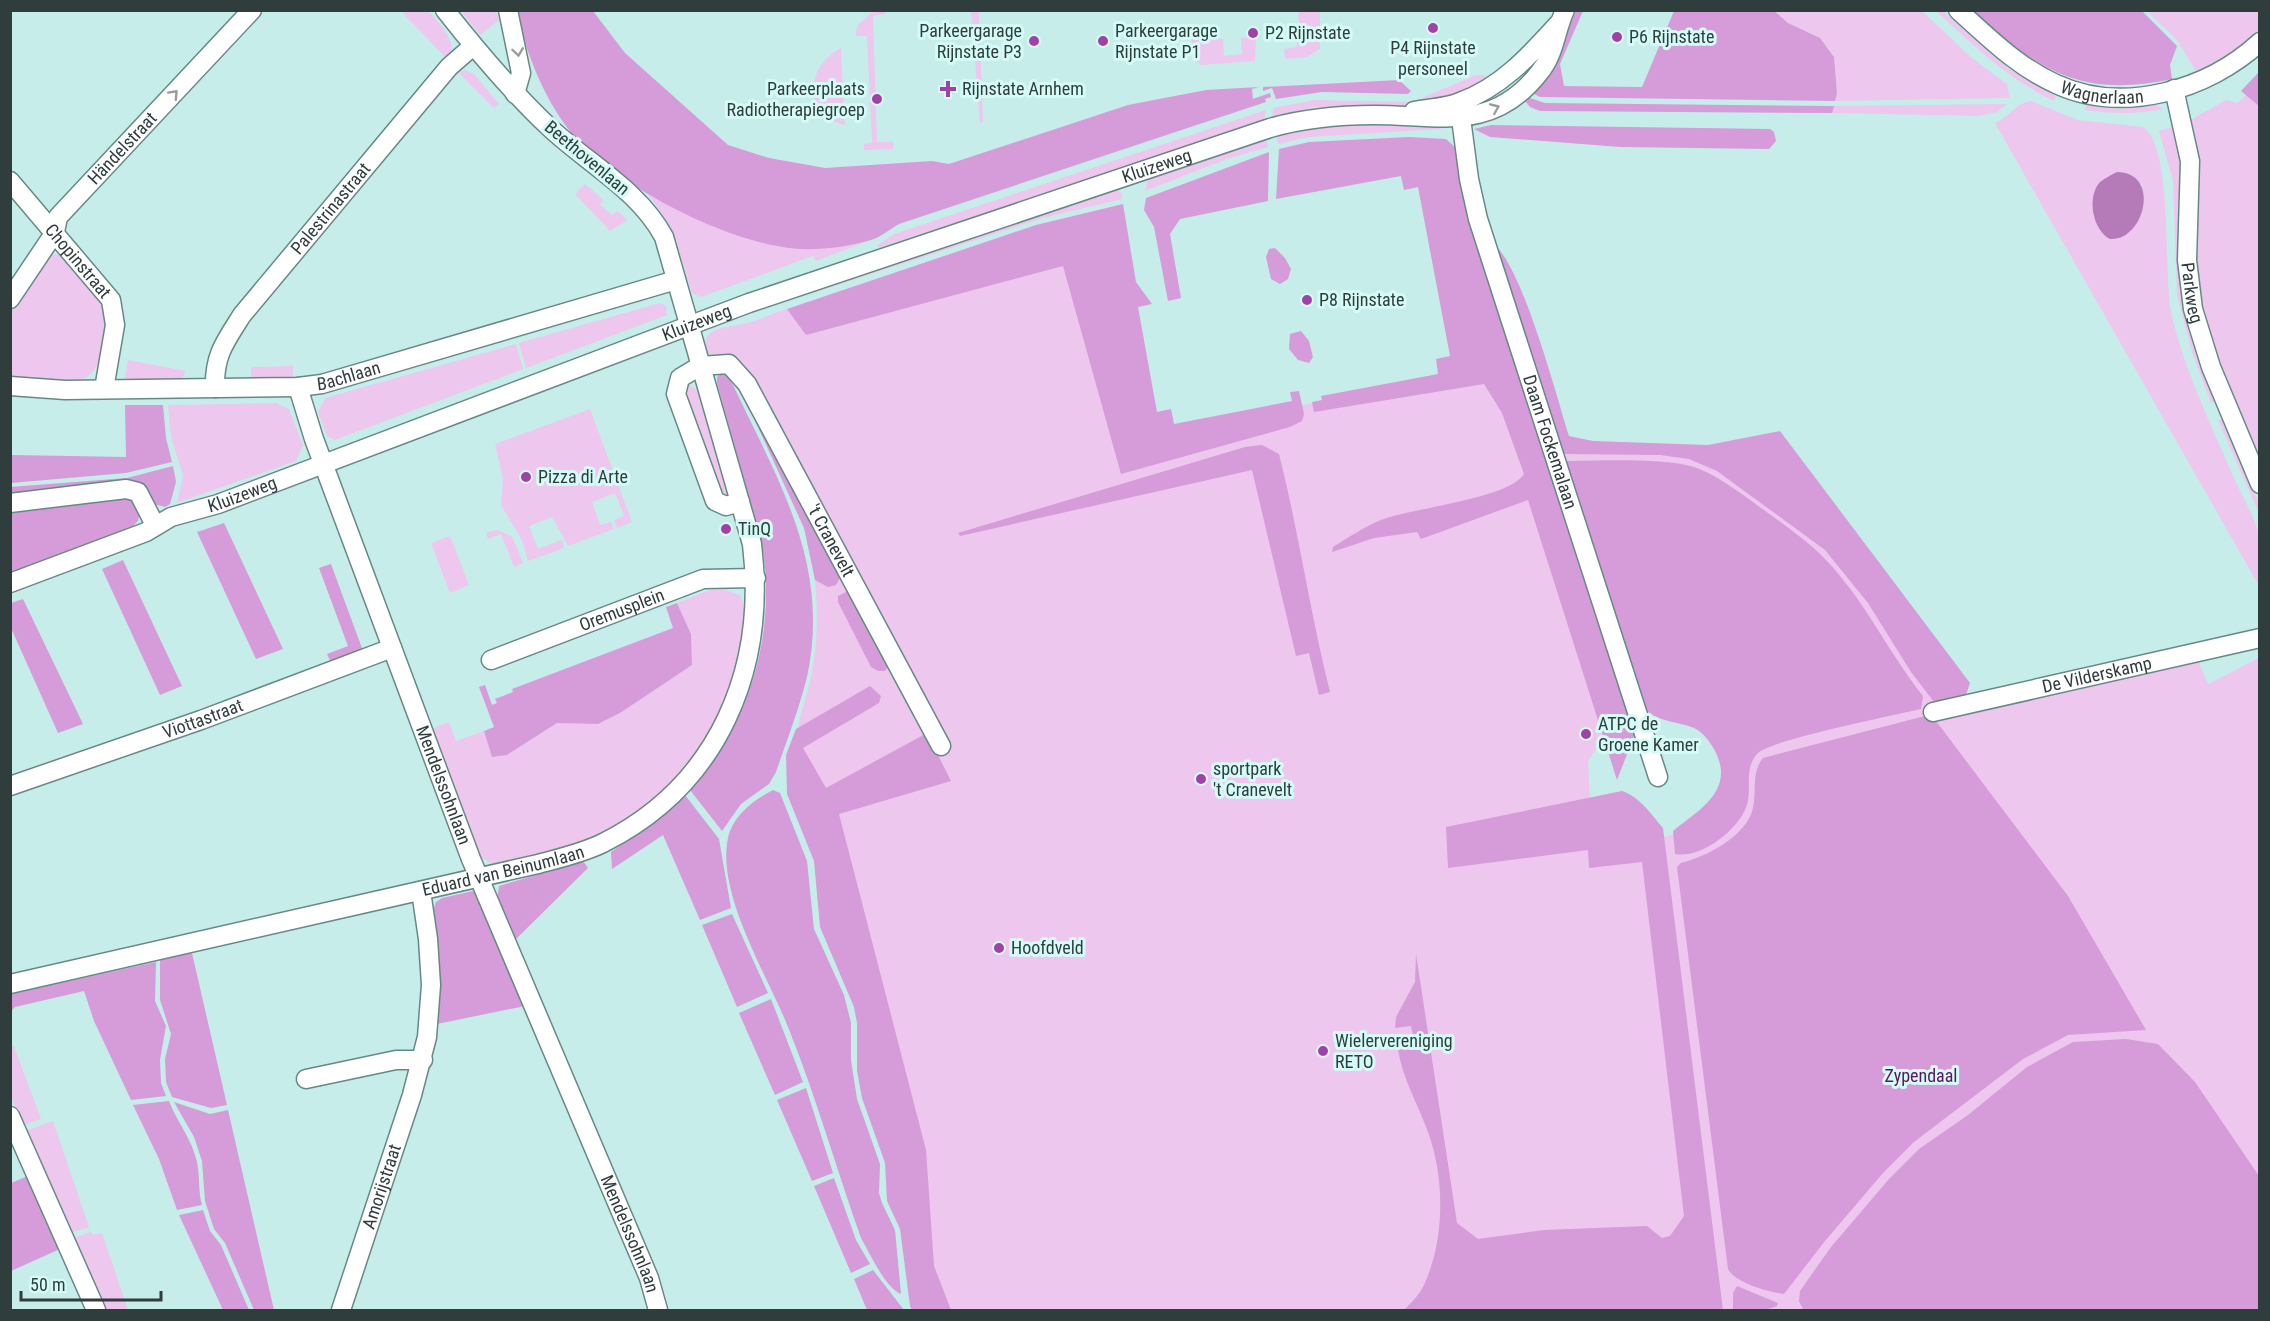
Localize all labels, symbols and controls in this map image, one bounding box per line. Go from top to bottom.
place label: Parkeergarage Rijnstate P3 [919,20,1022,62]
place label: Parkeergarage Rijnstate P1 [1115,20,1218,62]
marker: P4 Rijnstate personeel [1426,21,1440,35]
place label: P2 Rijnstate [1265,22,1350,43]
marker: P2 Rijnstate [1246,26,1260,40]
place label: P6 Rijnstate [1629,26,1714,47]
marker: P6 Rijnstate [1610,30,1624,44]
marker: Parkeergarage Rijnstate P3 [1027,34,1041,48]
marker: Parkeergarage Rijnstate P1 [1096,34,1110,48]
place label: P4 Rijnstate personeel [1390,37,1476,79]
one-way arrow [511,48,523,57]
street label: Wagnerlaan [2058,76,2145,108]
place label: Parkeerplaats Radiotherapiegroep [727,78,865,120]
place label: Rijnstate Arnhem [962,78,1084,99]
marker: Rijnstate Arnhem [939,80,957,98]
one-way arrow [167,90,178,100]
marker: Parkeerplaats Radiotherapiegroep [870,92,884,106]
one-way arrow [1489,103,1500,115]
street label: Händelstraat [83,108,161,189]
street label: Beethovenlaan [541,116,634,199]
street label: Kluizeweg [1119,144,1194,187]
street label: Palestrinastraat [286,158,375,258]
street label: Chopinstraat [41,219,116,302]
street label: Parkweg [2177,261,2208,326]
place label: P8 Rijnstate [1319,289,1404,310]
marker: P8 Rijnstate [1300,293,1314,307]
street label: Kluizeweg [659,300,734,345]
street label: Bachlaan [316,356,383,395]
street label: Daam Fockemalaan [1519,372,1582,512]
place label: Pizza di Arte [538,466,628,487]
marker: Pizza di Arte [519,470,533,484]
street label: Kluizeweg [205,472,279,516]
street label: 't Cranevelt [803,501,859,580]
place label: TinQ [738,518,771,539]
marker: TinQ [719,522,733,536]
street label: Oremusplein [576,584,667,635]
street label: De Vilderskamp [2040,652,2154,697]
street label: Viottastraat [160,694,246,743]
place label: ATPC de Groene Kamer [1598,713,1699,755]
street label: Mendelssohnlaan [412,723,476,847]
marker: ATPC de Groene Kamer [1579,727,1593,741]
place label: sportpark 't Cranevelt [1213,758,1292,800]
marker: sportpark 't Cranevelt [1194,772,1208,786]
street label: Eduard van Beinumlaan [420,841,587,900]
place label: Hoofdveld [1011,937,1084,958]
marker: Hoofdveld [992,941,1006,955]
place label: Wielervereniging RETO [1335,1030,1453,1072]
marker: Wielervereniging RETO [1316,1044,1330,1058]
park label: Zypendaal [1884,1065,1958,1086]
street label: Amorijstraat [358,1141,405,1231]
street label: Mendelssohnlaan [597,1172,664,1295]
scale bar [21,1264,160,1302]
text: 50 m [30,1274,65,1295]

